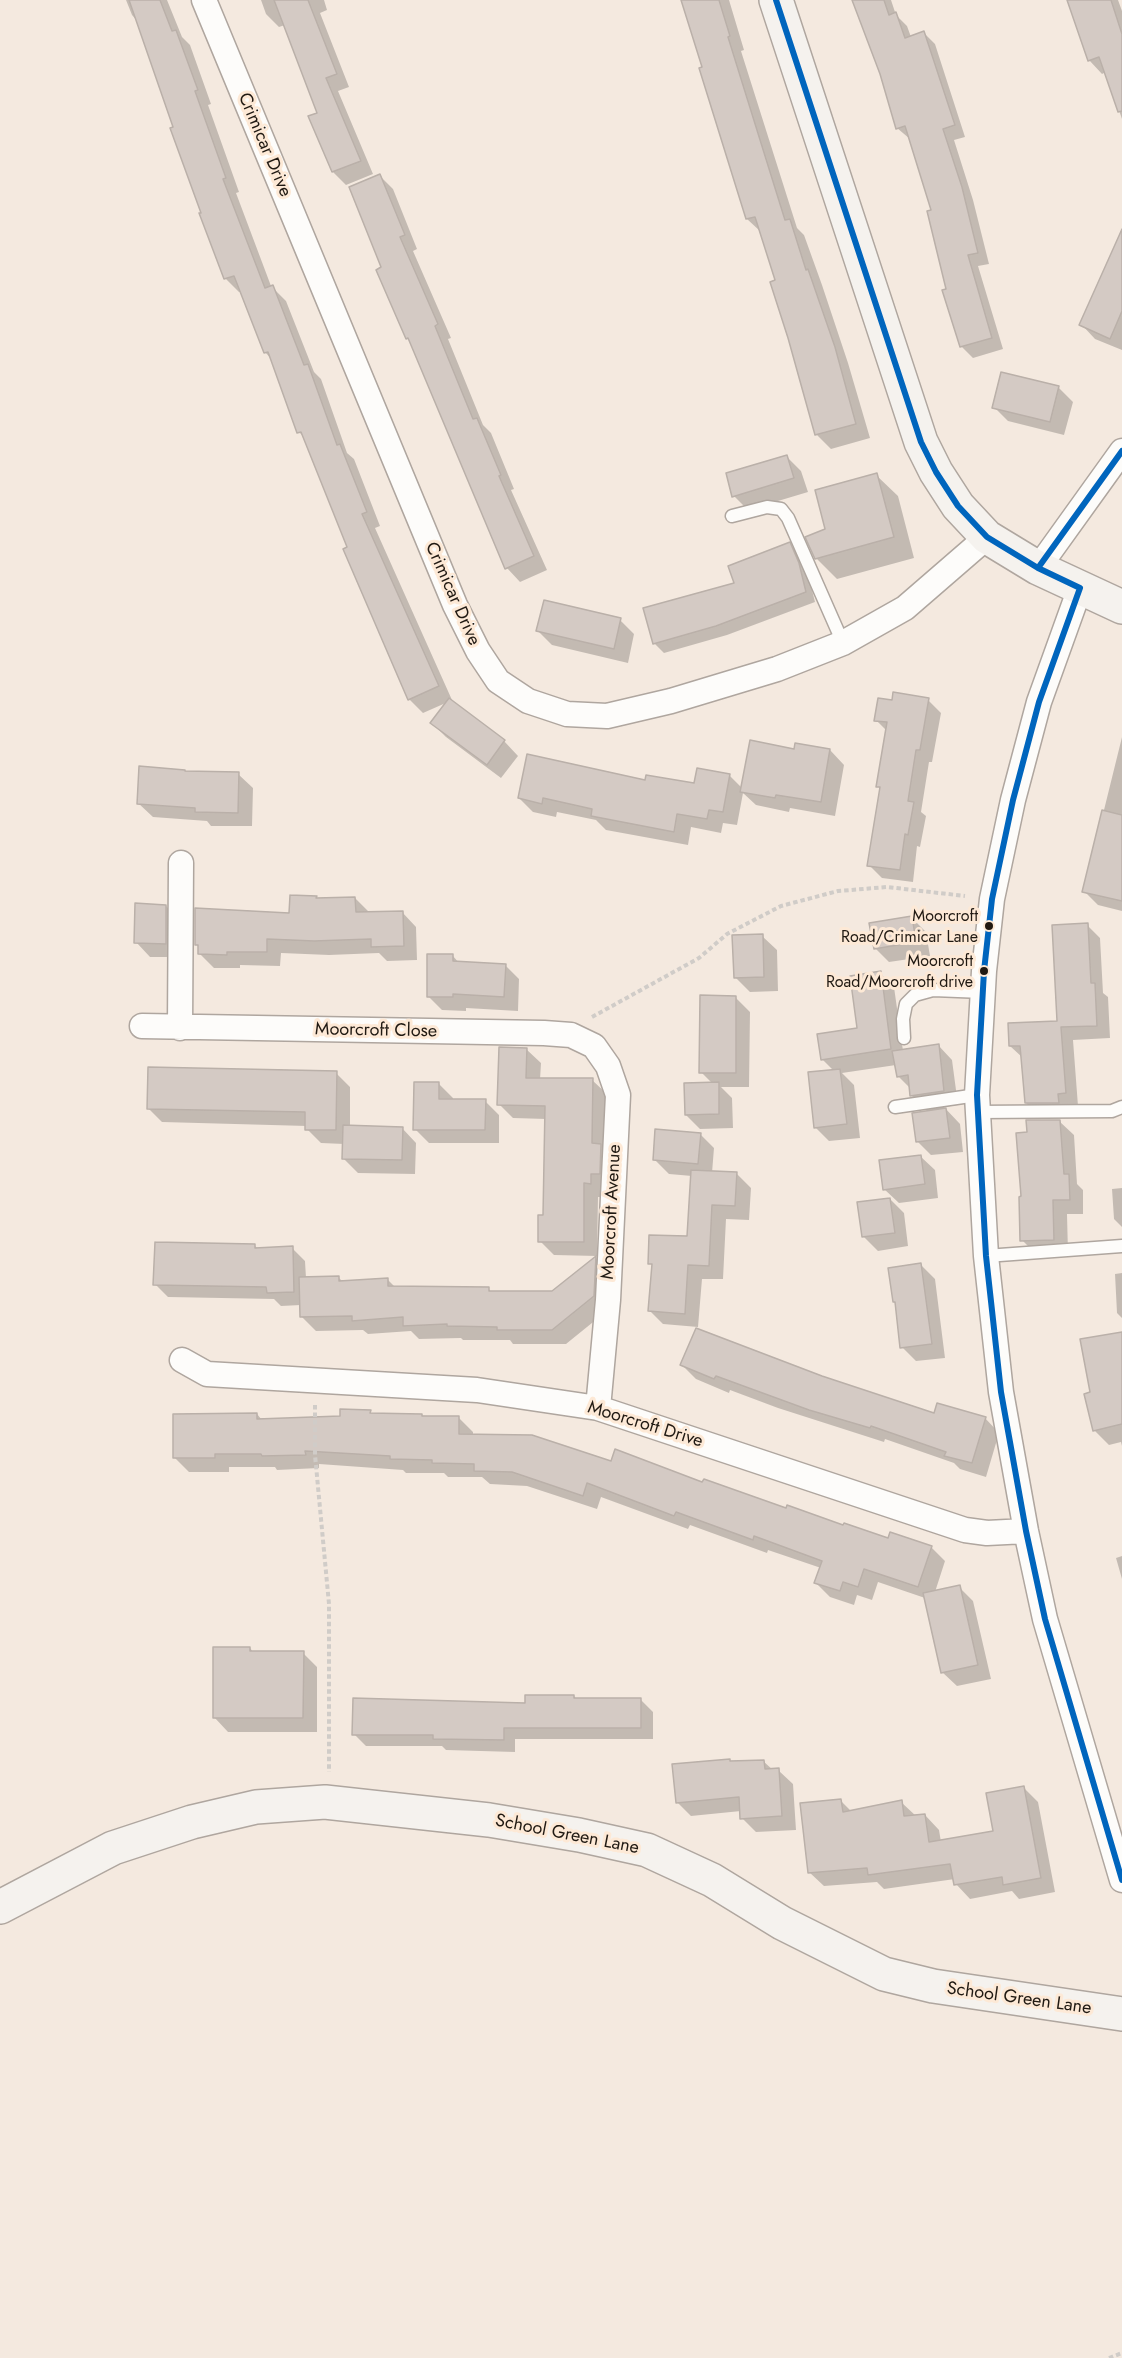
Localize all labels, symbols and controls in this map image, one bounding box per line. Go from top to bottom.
street label: Crimicar Drive [232,90,296,200]
street label: Crimicar Drive [420,539,484,649]
place label: Moorcroft Road/Crimicar Lane [841,907,978,945]
marker: Moorcroft Road/Crimicar Lane [983,920,995,932]
place label: Moorcroft Road/Moorcroft drive [826,952,973,990]
marker: Moorcroft Road/Moorcroft drive [978,965,990,977]
street label: Moorcroft Close [315,1019,437,1043]
street label: Moorcroft Avenue [598,1144,626,1280]
street label: Moorcroft Drive [585,1397,705,1453]
street label: School Green Lane [493,1810,641,1860]
street label: School Green Lane [945,1978,1093,2020]

